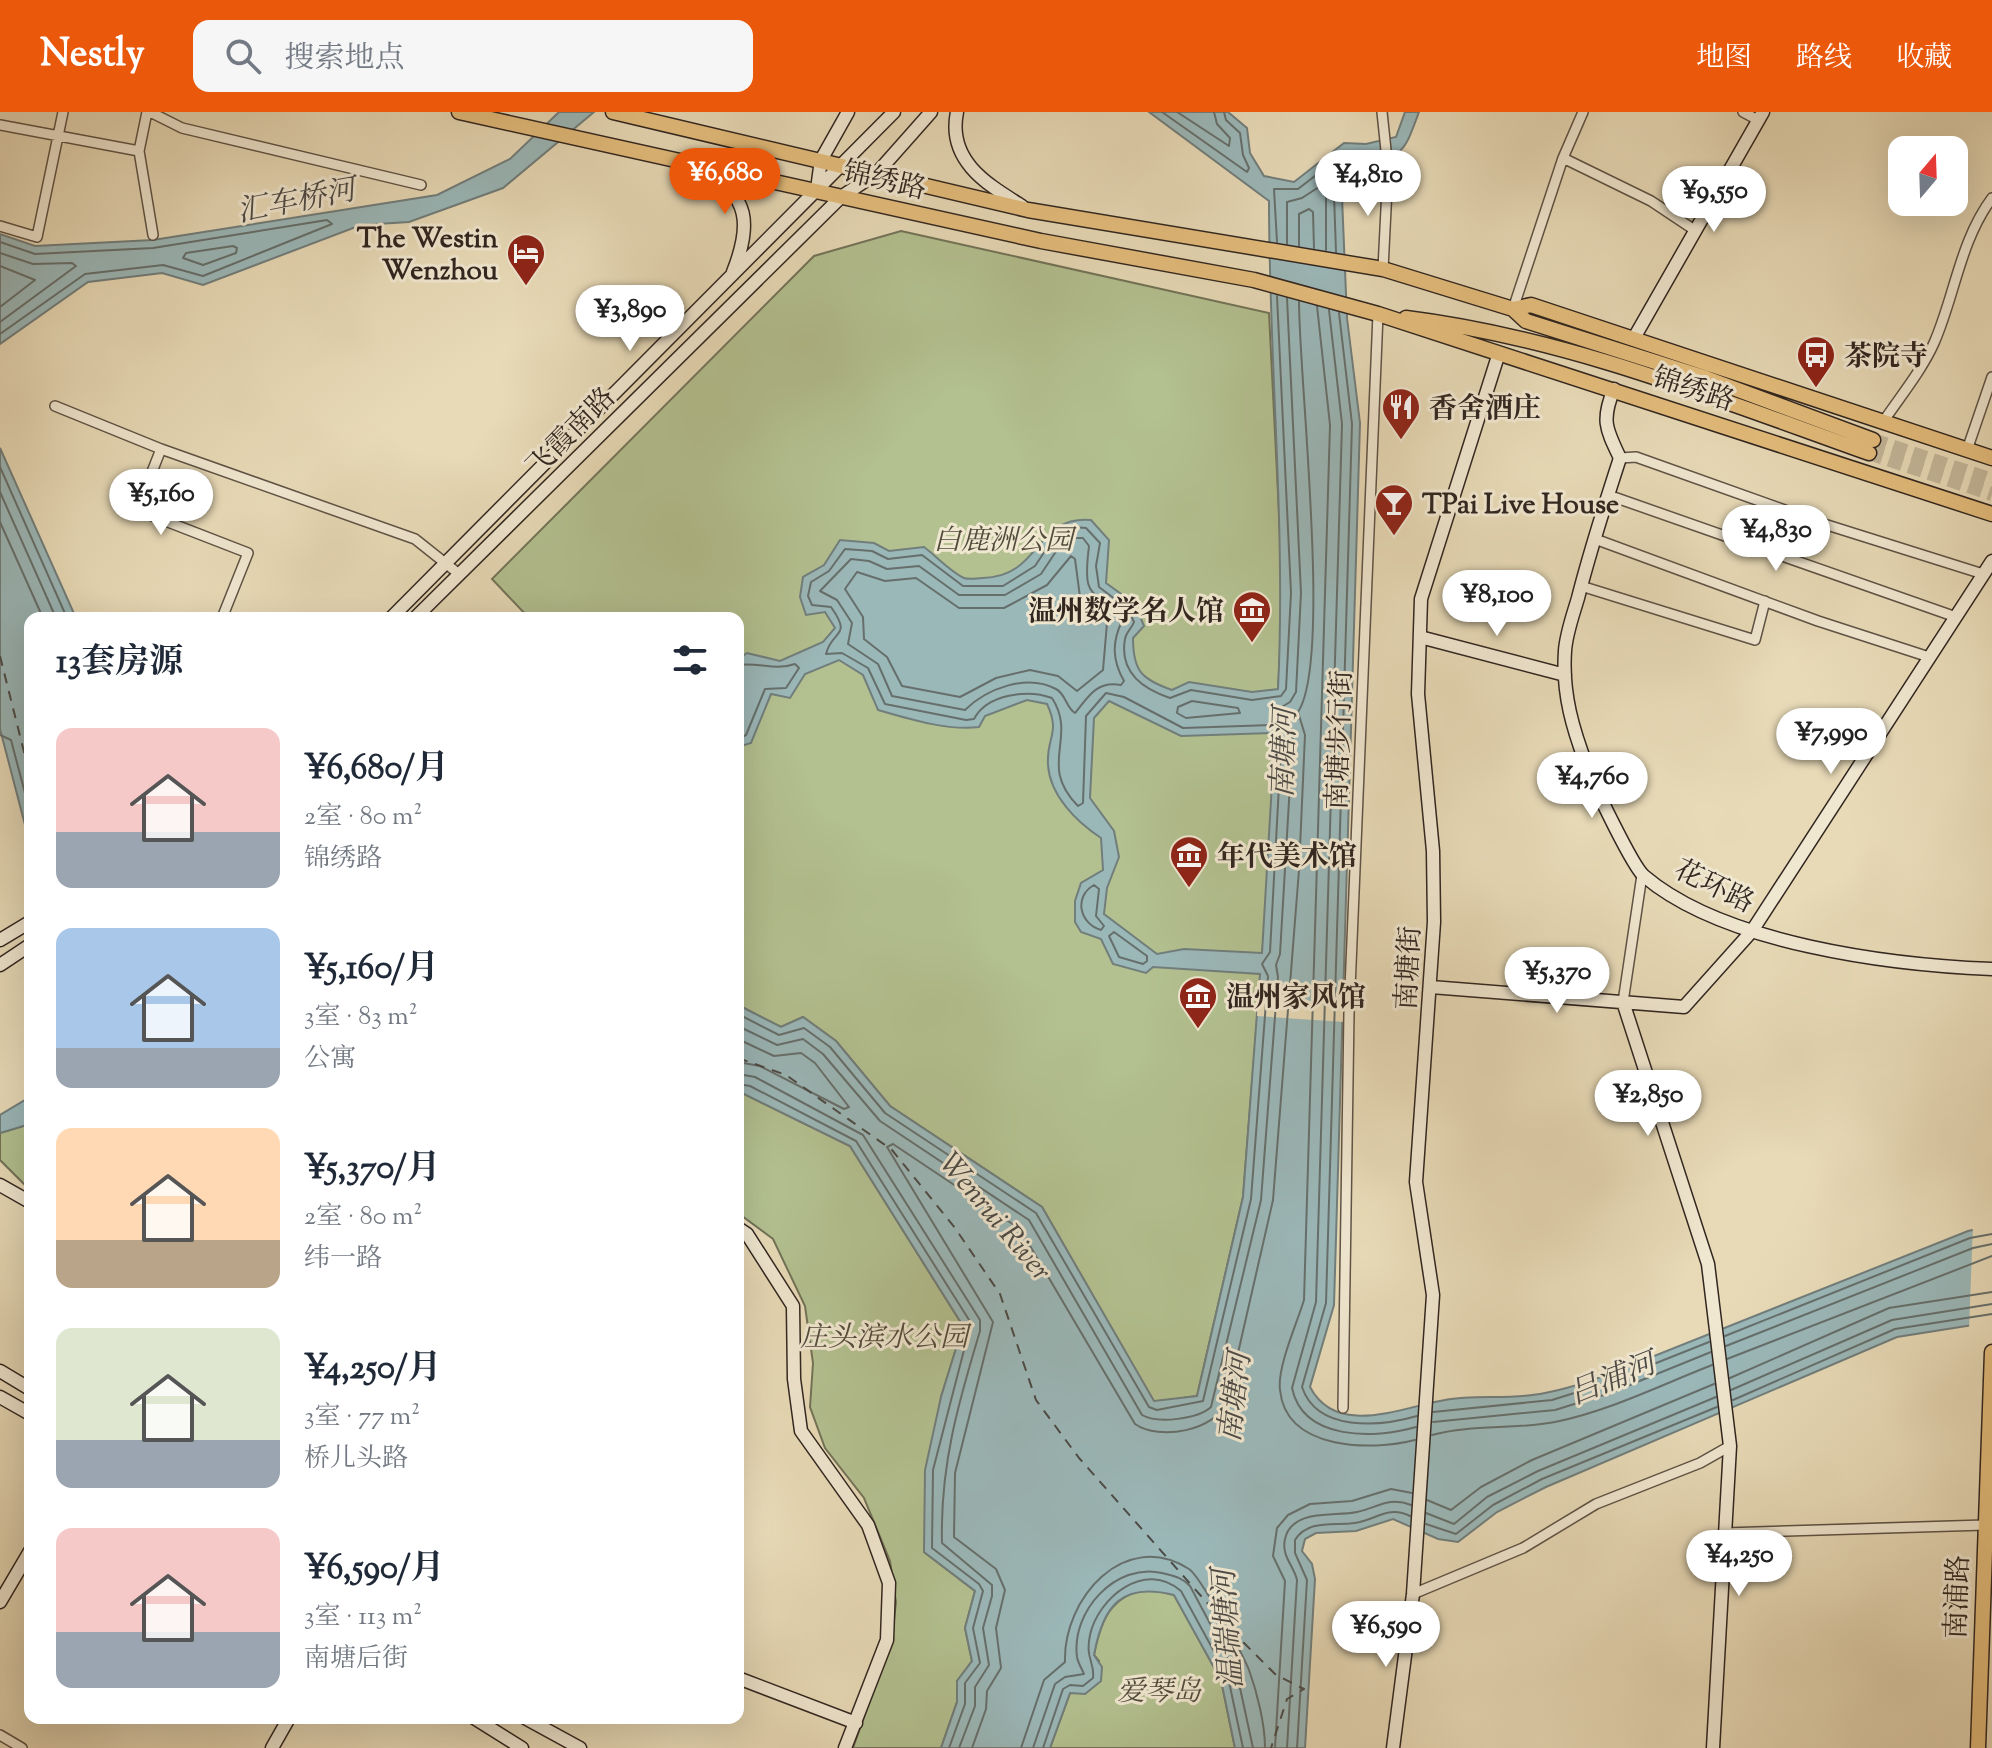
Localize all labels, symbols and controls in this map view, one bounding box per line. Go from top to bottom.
search box [193,20,753,92]
text: Nestly [40,29,145,83]
icon: search [221,34,265,78]
text: 搜索地点 [285,38,405,81]
text: 地图 [1696,39,1752,79]
text: 路线 [1796,39,1852,79]
text: 收藏 [1896,39,1952,79]
north arrow [1888,136,1968,216]
map controls [1888,136,1968,216]
pin: ¥6,680 [660,148,790,216]
pin: ¥4,810 [1303,150,1433,218]
street label: 锦绣路 [839,153,930,211]
text: ¥6,680 [687,155,763,192]
text: ¥4,810 [1333,157,1403,194]
pin: ¥9,550 [1649,166,1779,234]
water label: 汇车桥河 [233,169,364,235]
text: ¥9,550 [1680,173,1748,210]
place label: The Westin Wenzhou [357,220,499,292]
hotel icon: The Westin Wenzhou [505,232,547,287]
pin: ¥3,890 [565,285,695,353]
text: ¥3,890 [593,292,667,329]
bus stop icon: 茶院寺 [1795,334,1837,389]
place label: 茶院寺 [1844,338,1928,378]
street label: 锦绣路 [1647,359,1739,423]
street label: 飞霞南路 [518,379,626,487]
restaurant icon: 香舍酒庄 [1380,386,1422,441]
place label: 香舍酒庄 [1429,390,1541,430]
pin: ¥5,160 [96,469,226,537]
text: ¥5,160 [127,476,195,513]
bar icon: TPai Live House [1373,482,1415,537]
place label: TPai Live House [1422,486,1619,526]
pin: ¥4,830 [1711,505,1841,573]
text: ¥4,830 [1740,512,1812,549]
park label: 白鹿洲公园 [933,522,1077,562]
pin: ¥8,100 [1432,570,1562,638]
text: ¥8,100 [1460,577,1534,614]
museum icon: 温州数学名人馆 [1231,589,1273,644]
place label: 温州数学名人馆 [1028,593,1224,633]
icon: filters [668,638,712,682]
text: 13套房源 [56,639,183,688]
street label: 南塘步行街 [1319,669,1363,811]
water label: 南塘河 [1262,702,1309,799]
pin: ¥7,990 [1766,708,1896,776]
text: ¥7,990 [1794,715,1868,752]
text: ¥6,680/月 [304,745,449,794]
pin: ¥4,760 [1527,752,1657,820]
text: ¥4,760 [1555,759,1629,796]
icon: home [120,760,216,856]
text: 2室 · 80 m² [304,799,422,836]
museum icon: 年代美术馆 [1168,834,1210,889]
place label: 年代美术馆 [1217,838,1357,878]
text: 锦绣路 [304,841,382,878]
street label: 花环路 [1667,851,1760,924]
street label: 南塘街 [1388,925,1432,1011]
text: ¥5,160/月 [304,945,439,994]
pin: ¥5,370 [1492,947,1622,1015]
text: ¥5,370 [1523,954,1591,991]
icon: home [120,960,216,1056]
museum icon: 温州家风馆 [1177,975,1219,1030]
place label: 温州家风馆 [1226,979,1366,1019]
text: 3室 · 83 m² [304,999,417,1036]
text: 公寓 [304,1041,356,1078]
pin: ¥2,850 [1583,1070,1713,1138]
text: ¥2,850 [1613,1077,1683,1114]
water label: Wenrui River [927,1144,1061,1292]
text: ¥5,370/月 [304,1145,441,1194]
icon: home [120,1160,216,1256]
text: 2室 · 80 m² [304,1199,422,1236]
text: 纬一路 [304,1241,382,1278]
park label: 庄头滨水公园 [800,1319,972,1359]
water label: 吕浦河 [1563,1342,1667,1417]
text: ¥4,250/月 [304,1345,442,1394]
water label: 南塘河 [1210,1345,1264,1445]
icon: home [120,1360,216,1456]
text: 3室 · 77 m² [304,1399,420,1436]
text: 桥儿头路 [304,1441,408,1478]
pin: ¥4,250 [1674,1530,1804,1598]
text: ¥4,250 [1704,1537,1774,1574]
text: ¥6,590/月 [304,1545,445,1594]
street label: 南浦路 [1938,1554,1980,1640]
icon: home [120,1560,216,1656]
water label: 温瑞塘河 [1204,1562,1255,1690]
text: 3室 · 113 m² [304,1599,422,1636]
pin: ¥6,590 [1321,1601,1451,1669]
text: ¥6,590 [1350,1608,1422,1645]
text: 南塘后街 [304,1641,408,1678]
park label: 爱琴岛 [1117,1673,1202,1713]

